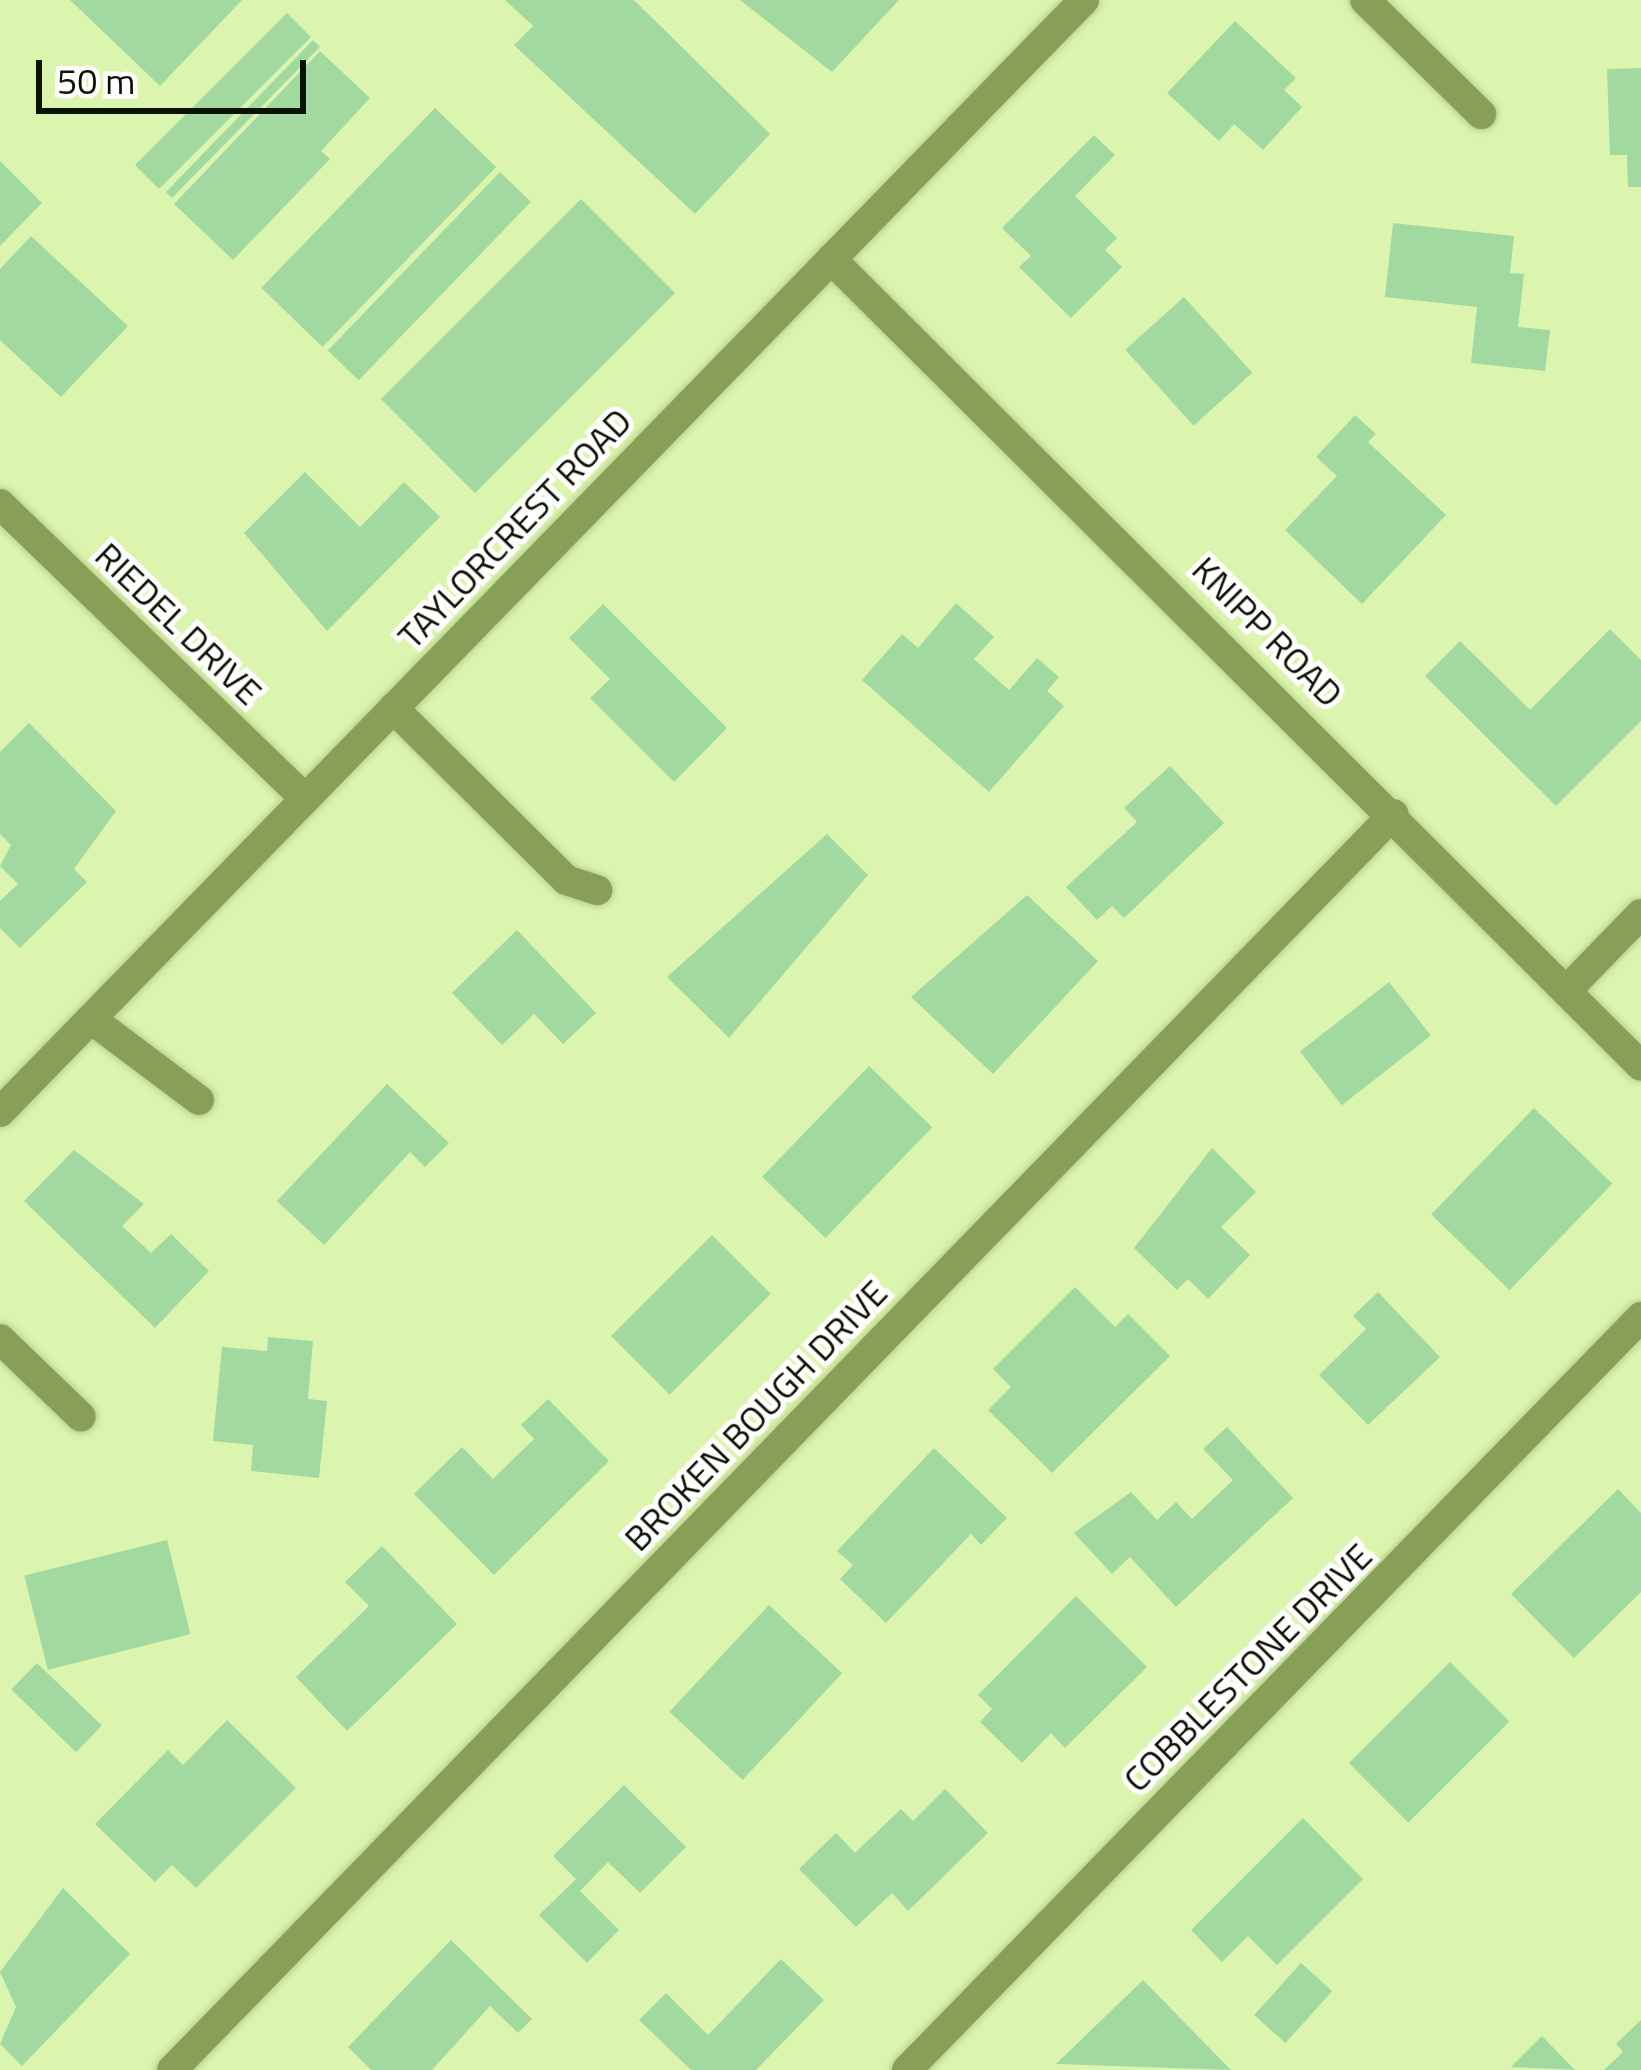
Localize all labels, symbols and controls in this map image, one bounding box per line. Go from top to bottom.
scale bar [42,36,312,110]
text: 50 m [57,53,135,108]
street label: TAYLORCREST ROAD [388,399,640,657]
street label: RIEDEL DRIVE [87,533,271,713]
street label: KNIPP ROAD [1184,547,1352,715]
street label: BROKEN BOUGH DRIVE [615,1271,895,1559]
street label: COBBLESTONE DRIVE [1114,1534,1380,1800]

